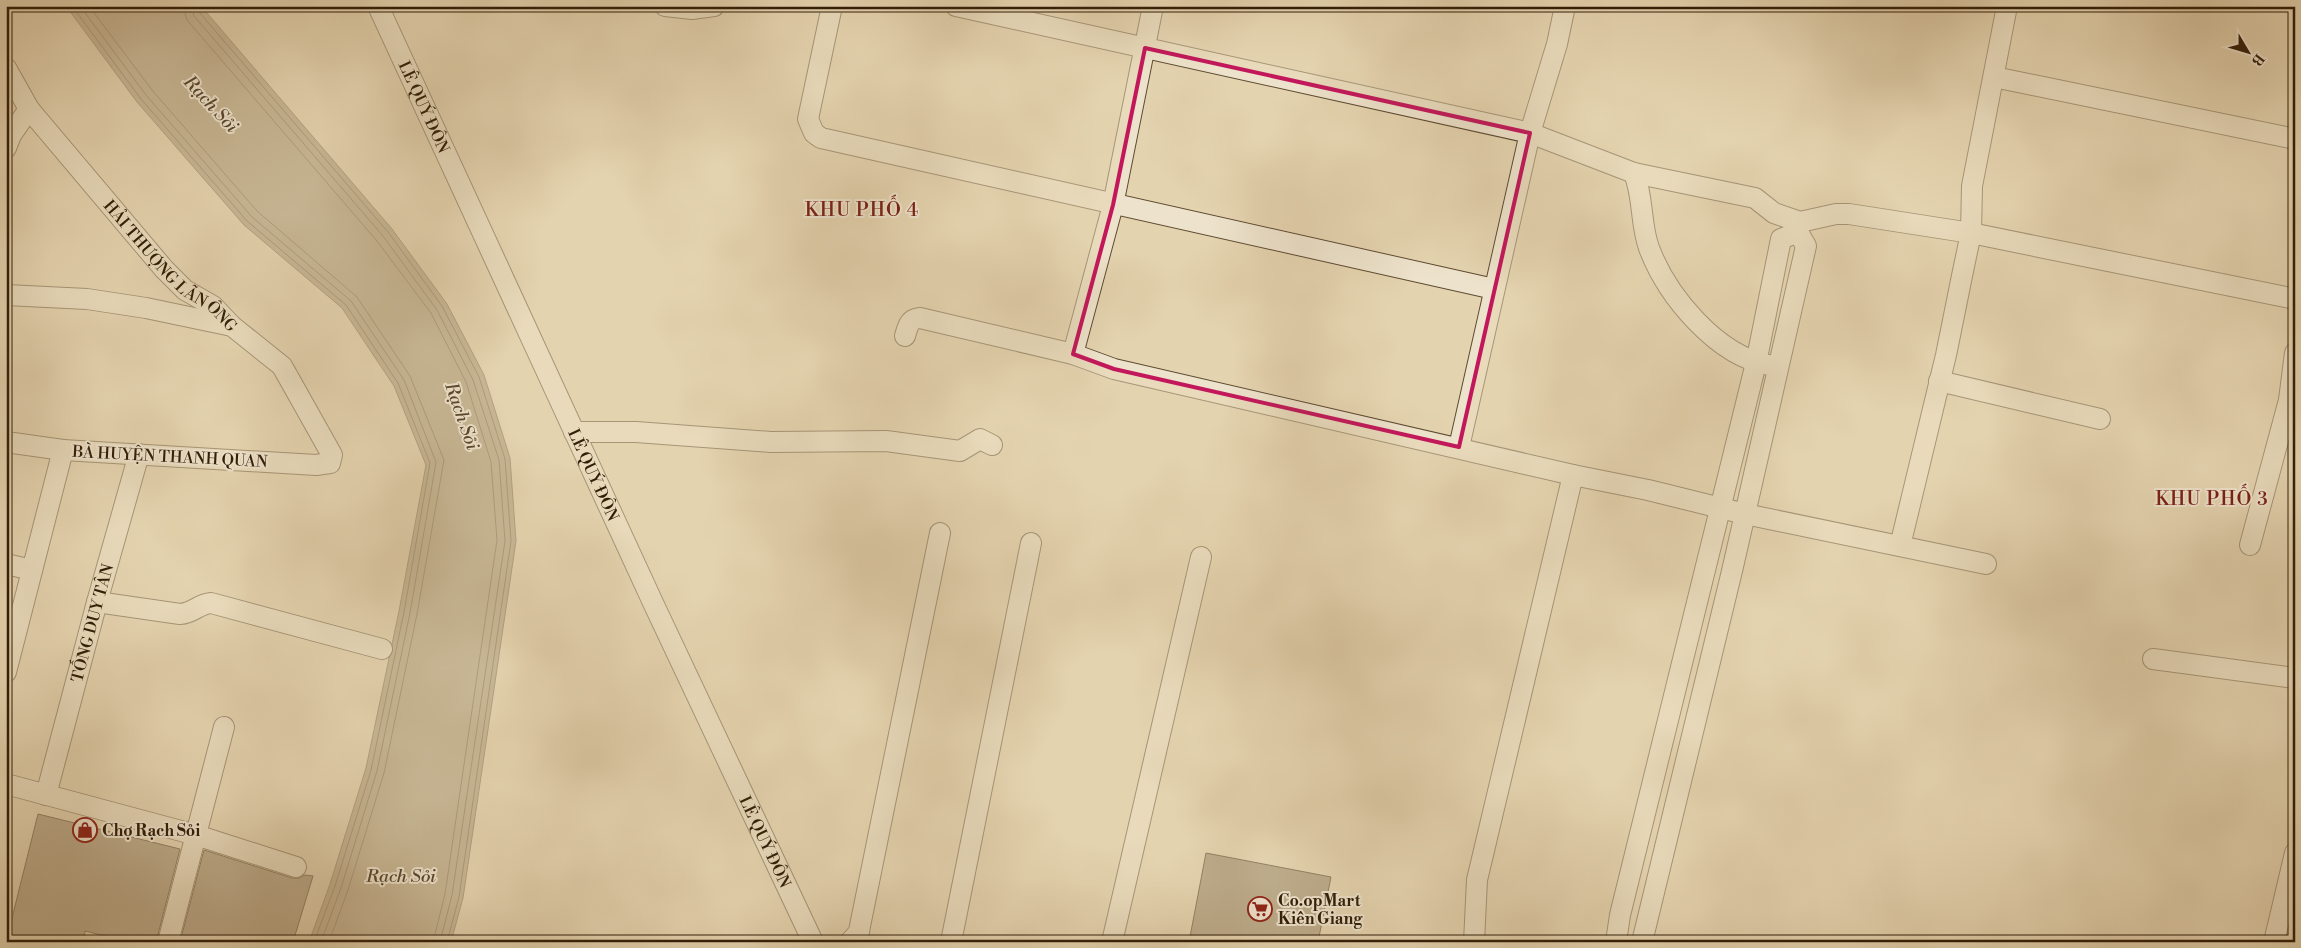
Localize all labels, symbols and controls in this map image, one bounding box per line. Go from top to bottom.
north arrow [2224,28,2274,78]
text: B [2247,50,2268,69]
street label: LÊ QUÝ ĐÔN [394,58,453,157]
water label: Rạch Sỏi [178,70,243,138]
district label: KHU PHỐ 4 [805,194,919,222]
street label: HẢI THƯỢNG LÃN ÔNG [99,196,241,336]
water label: Rạch Sỏi [439,378,484,453]
street label: LÊ QUÝ ĐÔN [563,426,623,524]
street label: BÀ HUYỆN THANH QUAN [71,440,268,472]
district label: KHU PHỐ 3 [2155,483,2269,511]
street label: TỐNG DUY TÂN [66,562,118,685]
street label: LÊ QUÝ ĐÔN [734,793,795,891]
shop icon: Chợ Rạch Sỏi [72,817,98,843]
place label: Chợ Rạch Sỏi [102,821,200,841]
water label: Rạch Sỏi [365,865,436,888]
place label: Co.opMart Kiên Giang [1278,891,1363,929]
supermarket icon: Co.opMart Kiên Giang [1247,896,1273,922]

